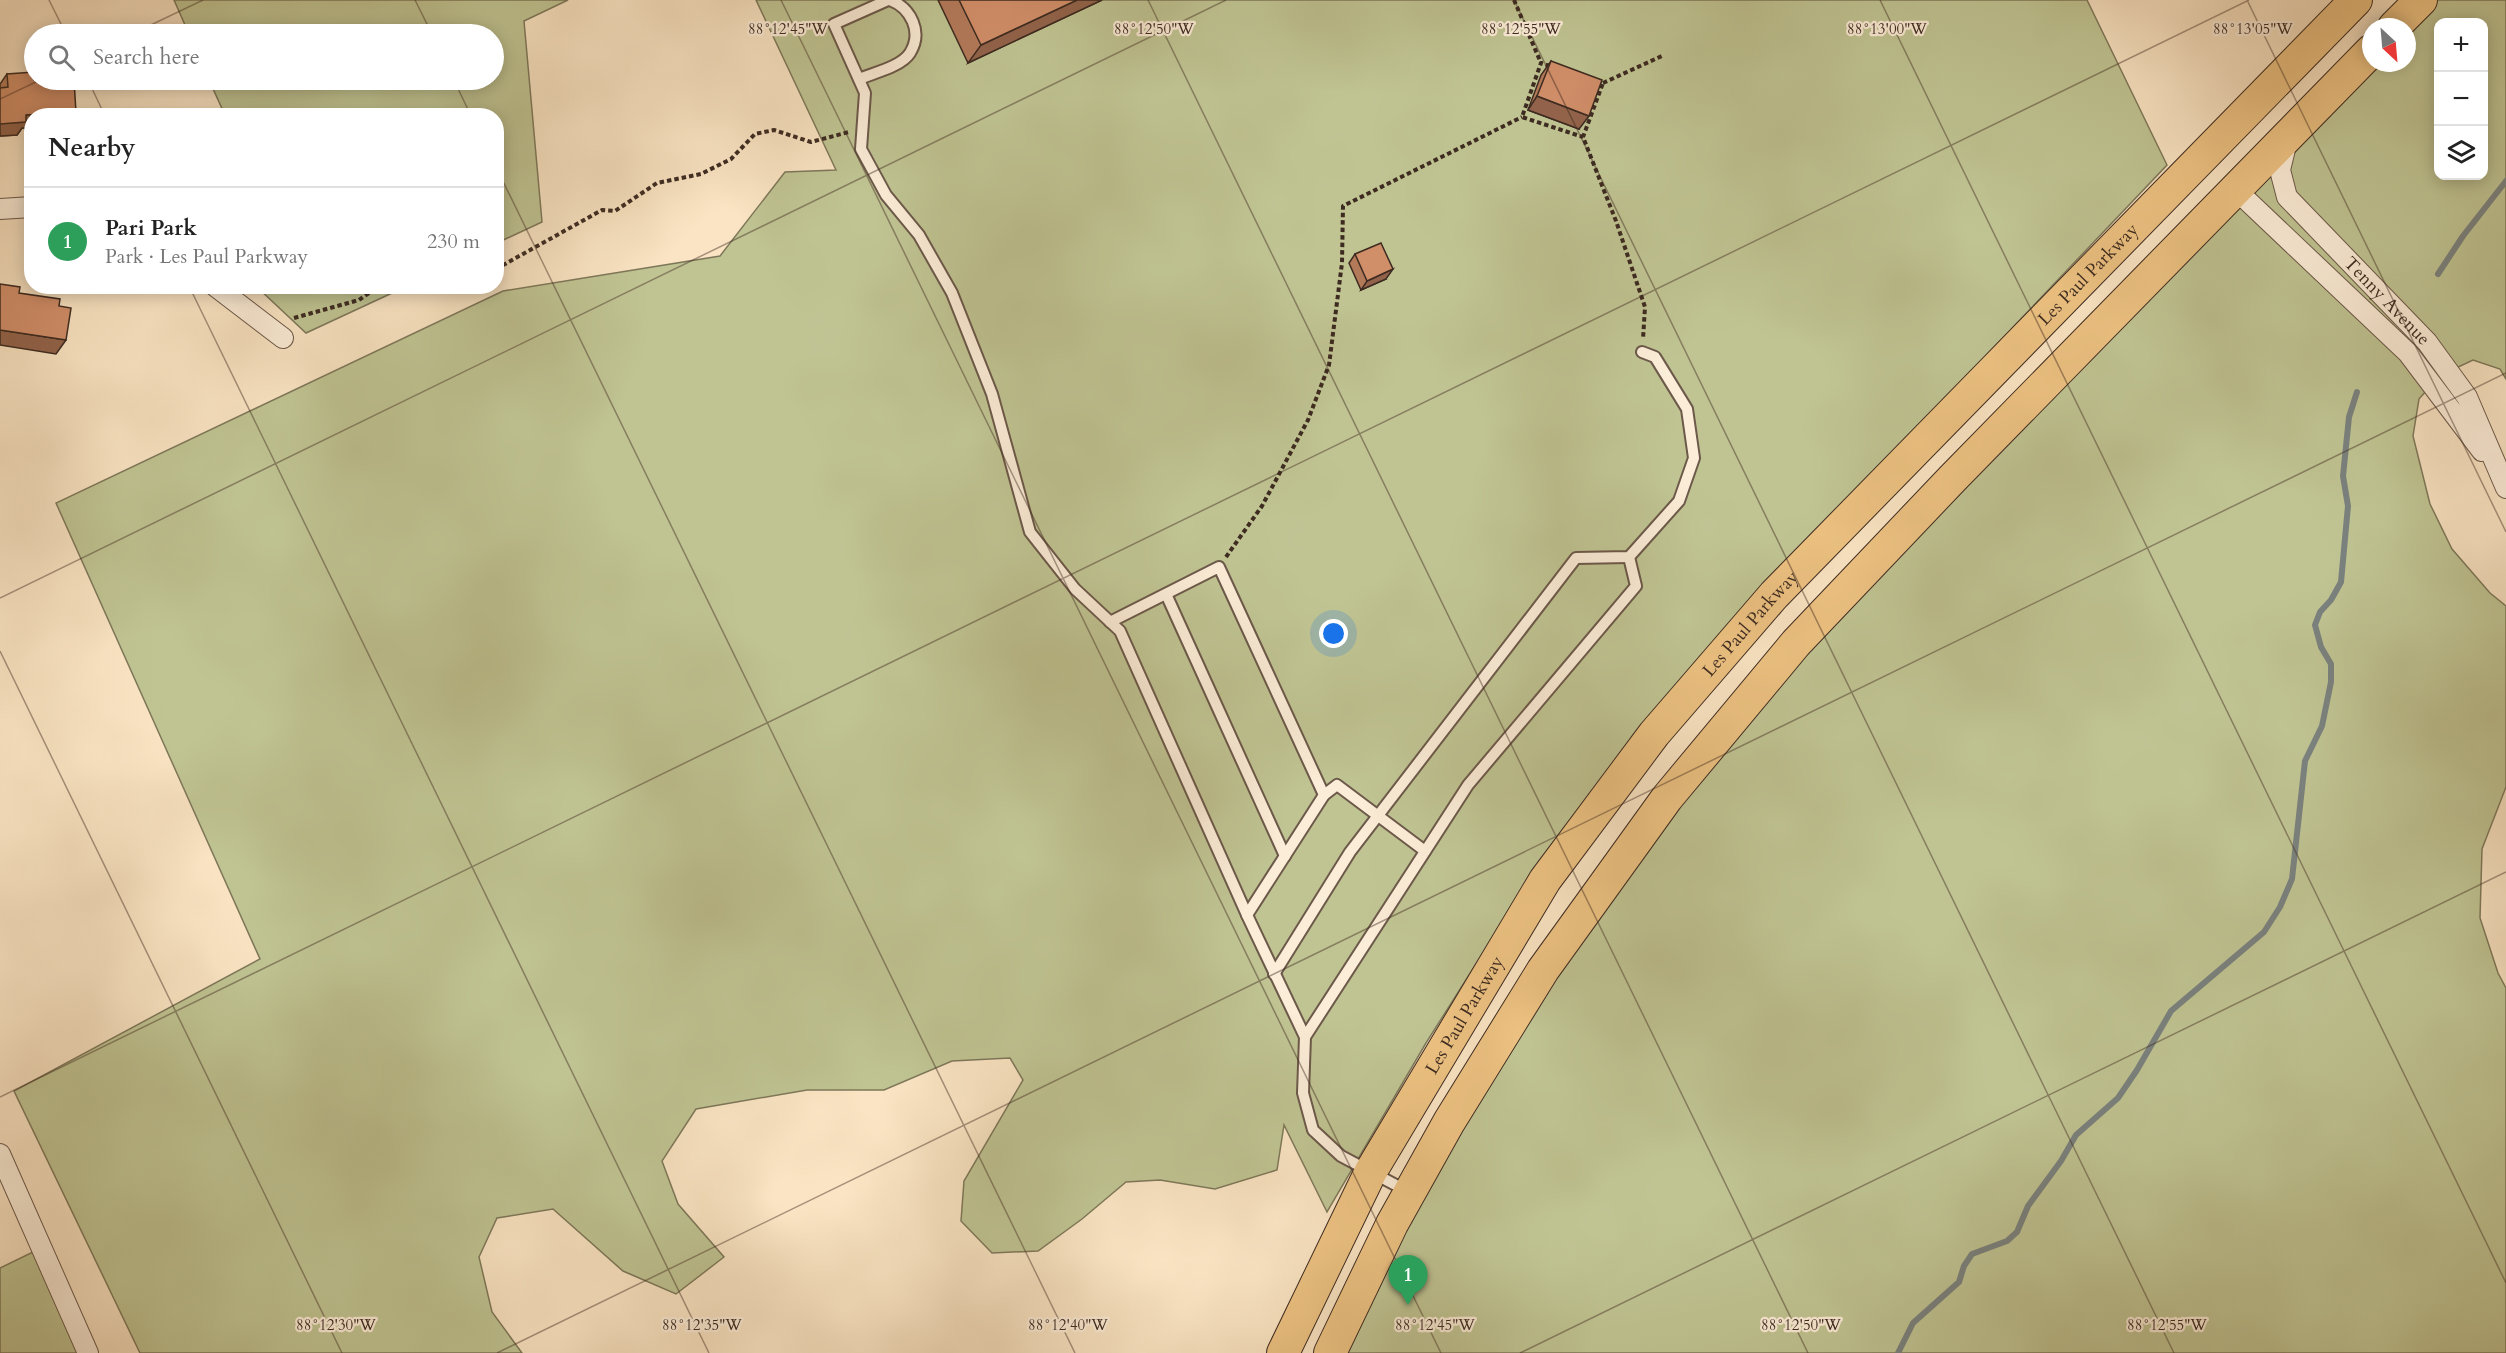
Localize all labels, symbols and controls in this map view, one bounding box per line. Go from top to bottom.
north arrow [2362,18,2416,72]
map controls [2434,18,2488,180]
button: + [2434,18,2488,72]
text: 88°12'45"W [748,19,828,39]
text: 88°12'50"W [1114,19,1194,39]
text: 88°12'55"W [1481,19,1561,39]
text: 88°13'00"W [1847,19,1927,39]
text: 88°13'05"W [2213,19,2293,39]
search box [24,24,504,90]
icon: search [45,41,78,74]
text: Search here [93,42,200,72]
button: − [2434,72,2488,126]
button: layers [2434,126,2488,180]
text: Nearby [48,130,136,165]
text: Pari Park [105,213,197,243]
street label: Les Paul Parkway [2032,217,2144,331]
text: 1 [62,228,73,255]
text: 230 m [427,228,480,255]
text: Park · Les Paul Parkway [105,243,308,270]
street label: Tenny Avenue [2338,251,2436,351]
street label: Les Paul Parkway [1697,564,1804,682]
your location [1319,619,1348,648]
street label: Les Paul Parkway [1419,951,1510,1079]
pin: 1 [1388,1256,1428,1305]
text: 88°12'30"W [296,1315,376,1335]
text: 88°12'35"W [662,1315,742,1335]
text: 88°12'40"W [1028,1315,1108,1335]
text: 88°12'45"W [1395,1315,1475,1335]
text: 88°12'50"W [1761,1315,1841,1335]
text: 88°12'55"W [2127,1315,2207,1335]

